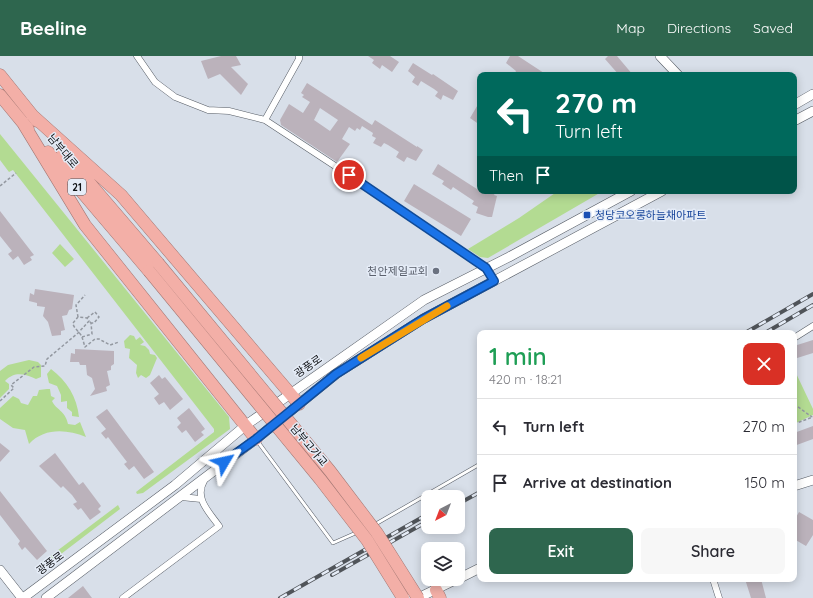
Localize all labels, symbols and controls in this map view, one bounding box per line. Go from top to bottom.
text: Beeline [20,16,87,40]
text: Map [616,19,645,37]
text: Directions [667,19,731,37]
text: Saved [753,19,793,37]
text: 270 m [555,85,637,120]
icon: left [489,88,541,140]
text: Turn left [555,120,623,143]
street label: 남부대로 [45,131,81,171]
pin [332,158,366,192]
icon: arrive [338,164,360,186]
icon: arrive [532,164,554,186]
text: Then [489,166,524,185]
road number: 21 [68,179,86,195]
place label: 청당코오롱하늘채아파트 [595,208,706,222]
marker: 청당코오롱하늘채아파트 [582,210,592,220]
place label: 천안제일교회 [367,264,428,278]
marker: 천안제일교회 [431,266,441,276]
text: 1 min [489,341,547,371]
button: close [743,343,785,385]
street label: 광풍로 [292,352,324,380]
text: 420 m · 18:21 [489,371,562,387]
icon: left [489,416,511,438]
text: Turn left [523,417,585,436]
text: 270 m [743,417,785,436]
street label: 남부고가교 [287,421,331,469]
position arrow [203,441,245,483]
icon: arrive [489,472,511,494]
text: Arrive at destination [523,473,672,492]
text: 150 m [745,473,785,492]
north arrow [421,490,465,534]
map controls [421,490,465,586]
button: Exit [489,528,633,574]
button: Share [641,528,785,574]
button: layers [421,542,465,586]
street label: 광풍로 [34,548,66,578]

